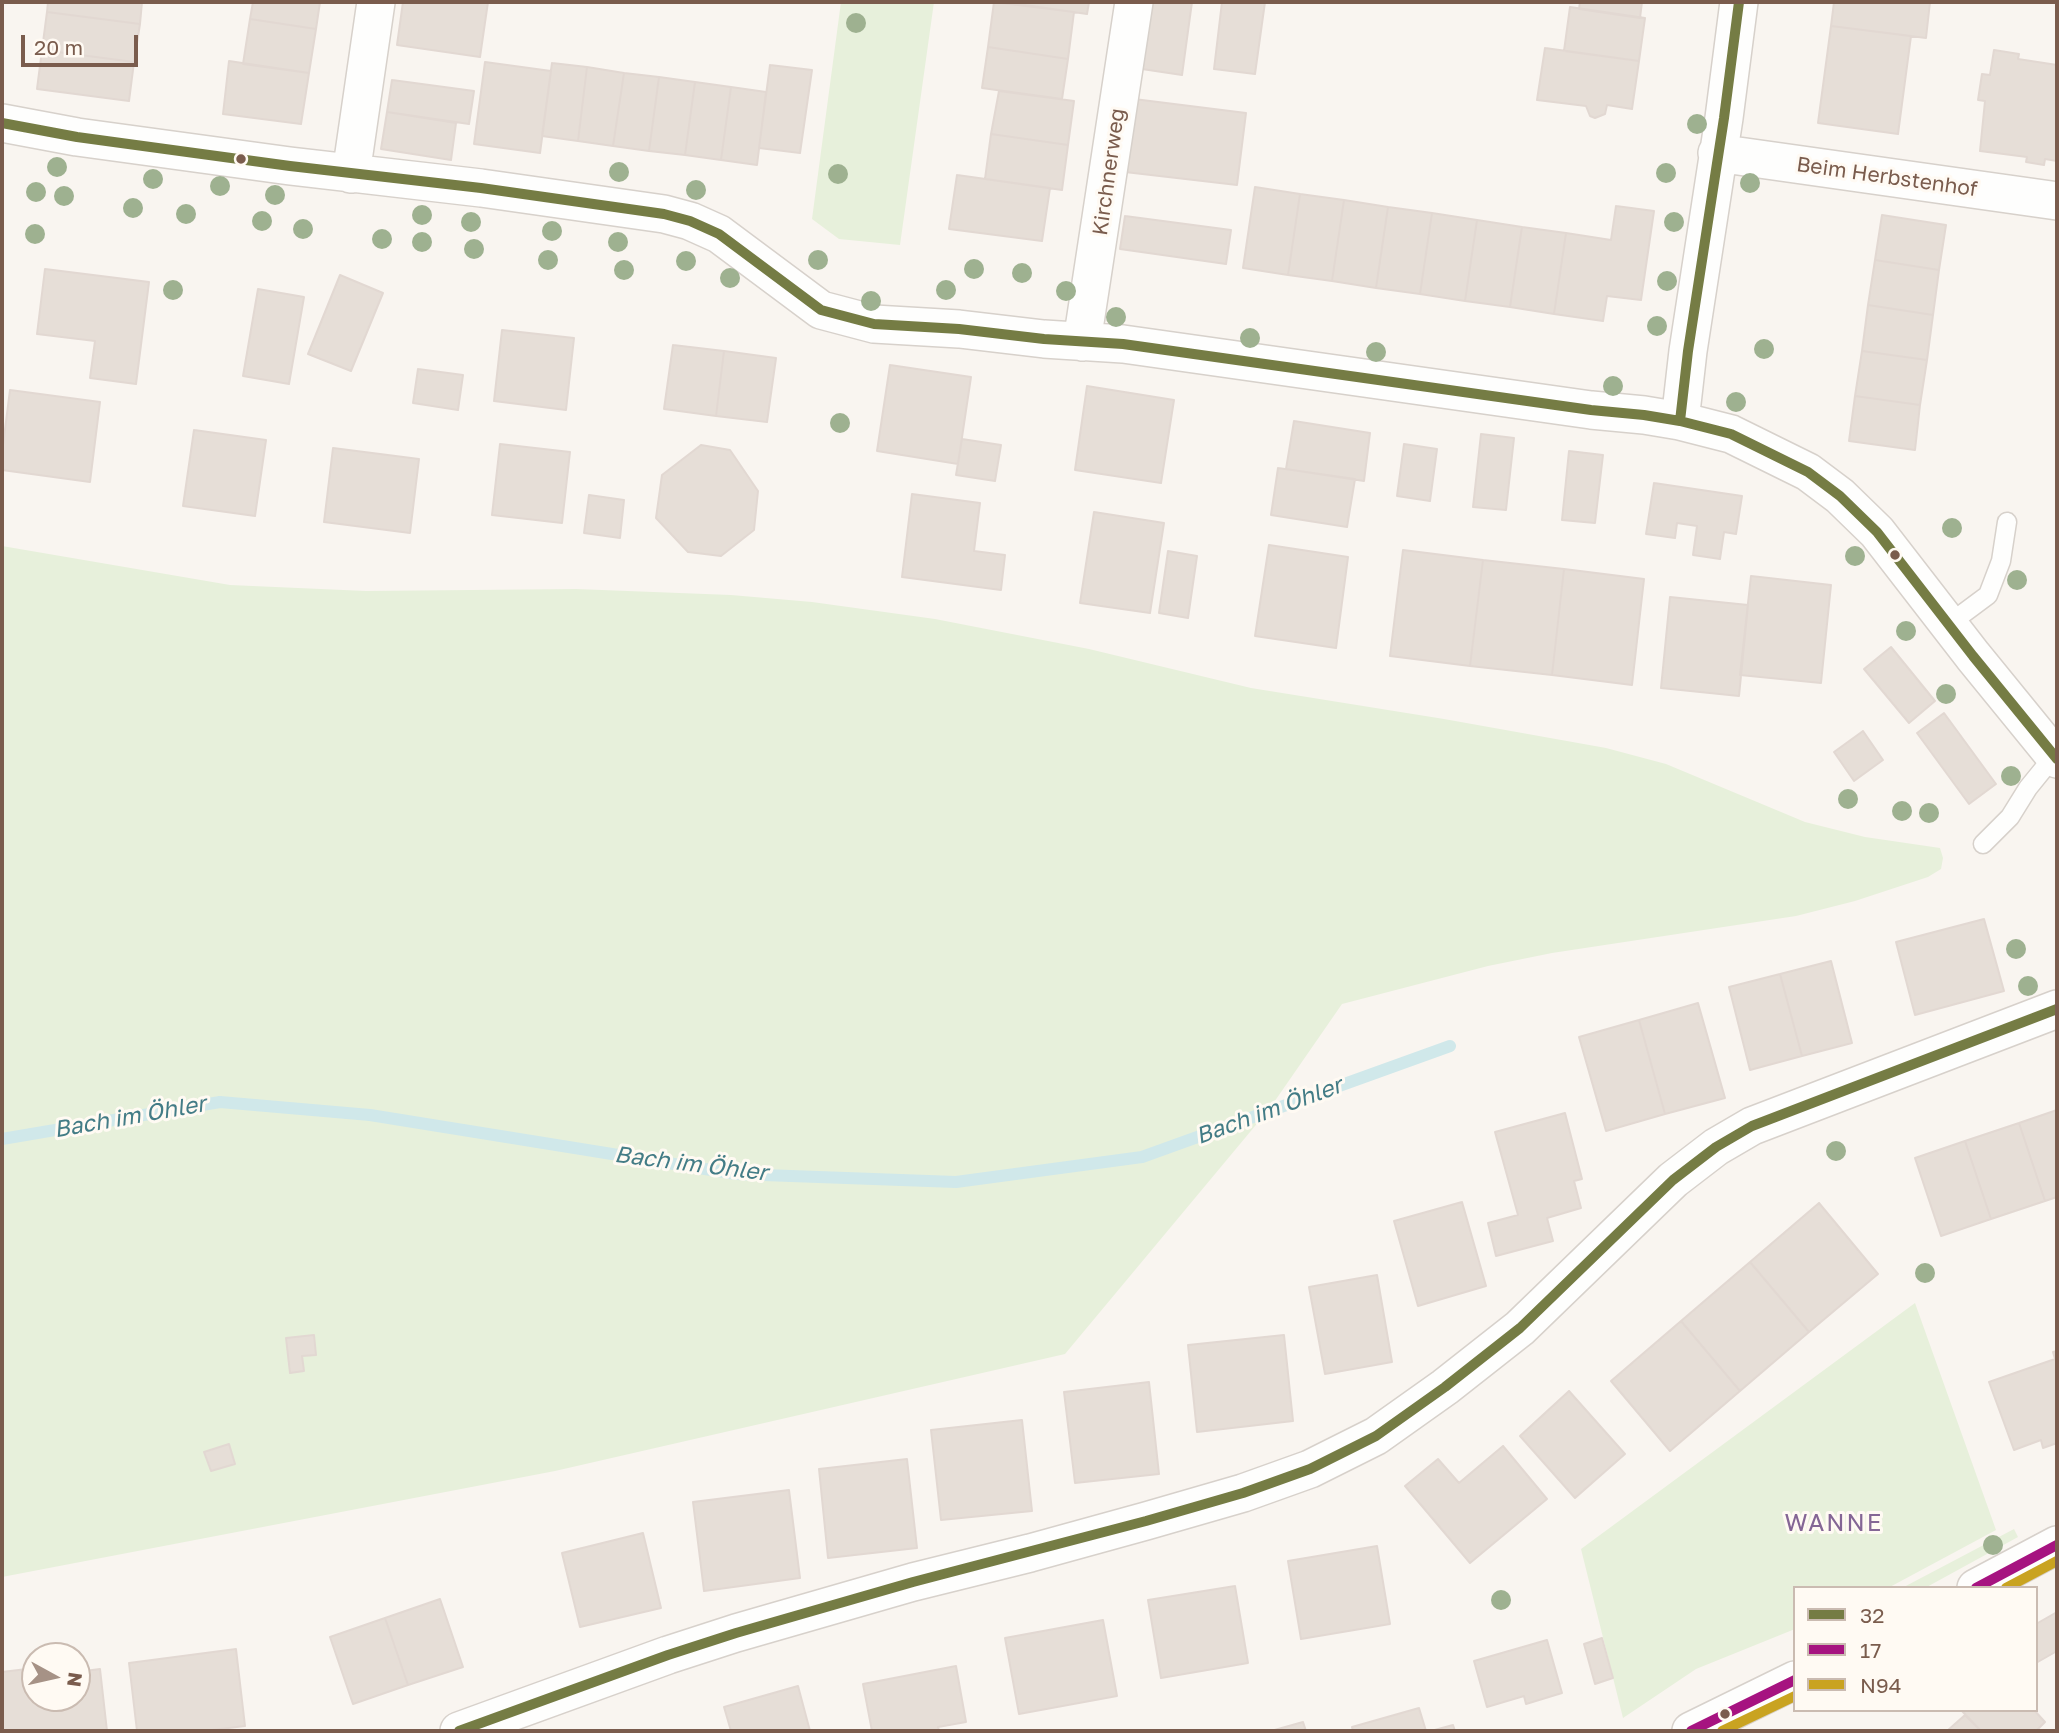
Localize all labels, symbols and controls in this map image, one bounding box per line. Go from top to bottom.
scale bar [24,21,142,65]
text: 20 m [34,34,83,60]
street label: Kirchnerweg [1088,107,1130,237]
unlabelled marker [234,152,248,166]
street label: Beim Herbstenhof [1795,152,1979,202]
unlabelled marker [1888,548,1902,562]
water label: Bach im Öhler [1192,1072,1346,1150]
water label: Bach im Öhler [52,1090,208,1144]
water label: Bach im Öhler [613,1141,769,1187]
district label: WANNE [1785,1509,1883,1537]
legend [1793,1586,2038,1712]
text: 32 [1860,1602,1884,1628]
text: 17 [1860,1637,1881,1663]
north arrow [21,1642,91,1712]
text: N [63,1671,88,1688]
text: N94 [1860,1672,1901,1698]
unlabelled marker [1718,1707,1732,1721]

